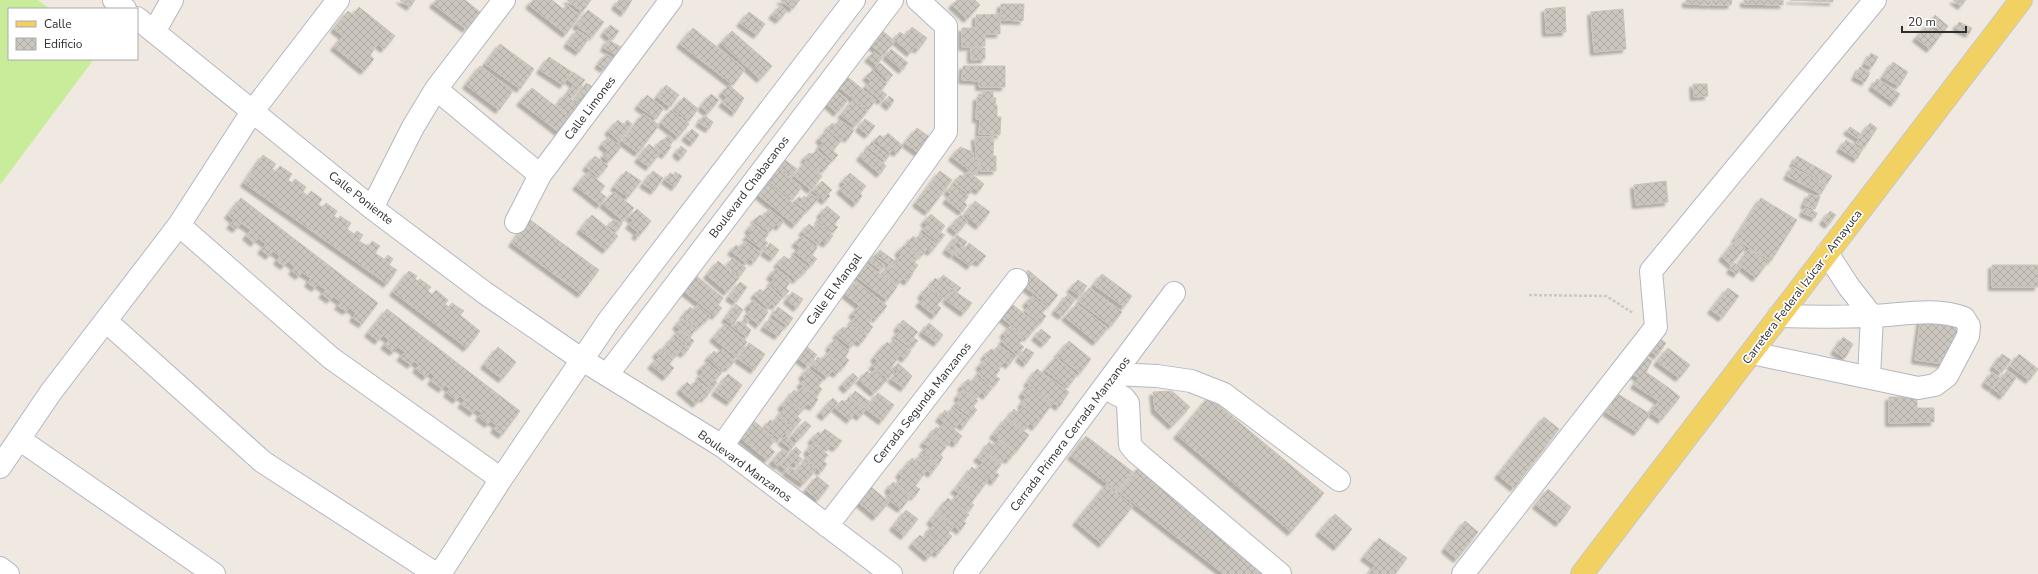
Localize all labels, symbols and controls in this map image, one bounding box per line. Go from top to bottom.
legend [8,8,138,60]
scale bar [1902,8,1966,34]
text: 20 m [1908,14,1936,30]
text: Calle [44,16,72,32]
text: Edificio [44,36,83,52]
street label: Calle Limones [561,73,619,143]
street label: Boulevard Chabacanos [705,133,793,241]
street label: Calle Poniente [325,168,397,228]
street label: Carretera Federal Izúcar - Amayuca [1739,206,1865,368]
street label: Calle El Mangal [803,250,866,328]
street label: Cerrada Segunda Manzanos [869,339,975,467]
street label: Cerrada Primera Cerrada Manzanos [1006,353,1134,515]
street label: Boulevard Manzanos [695,426,795,506]

